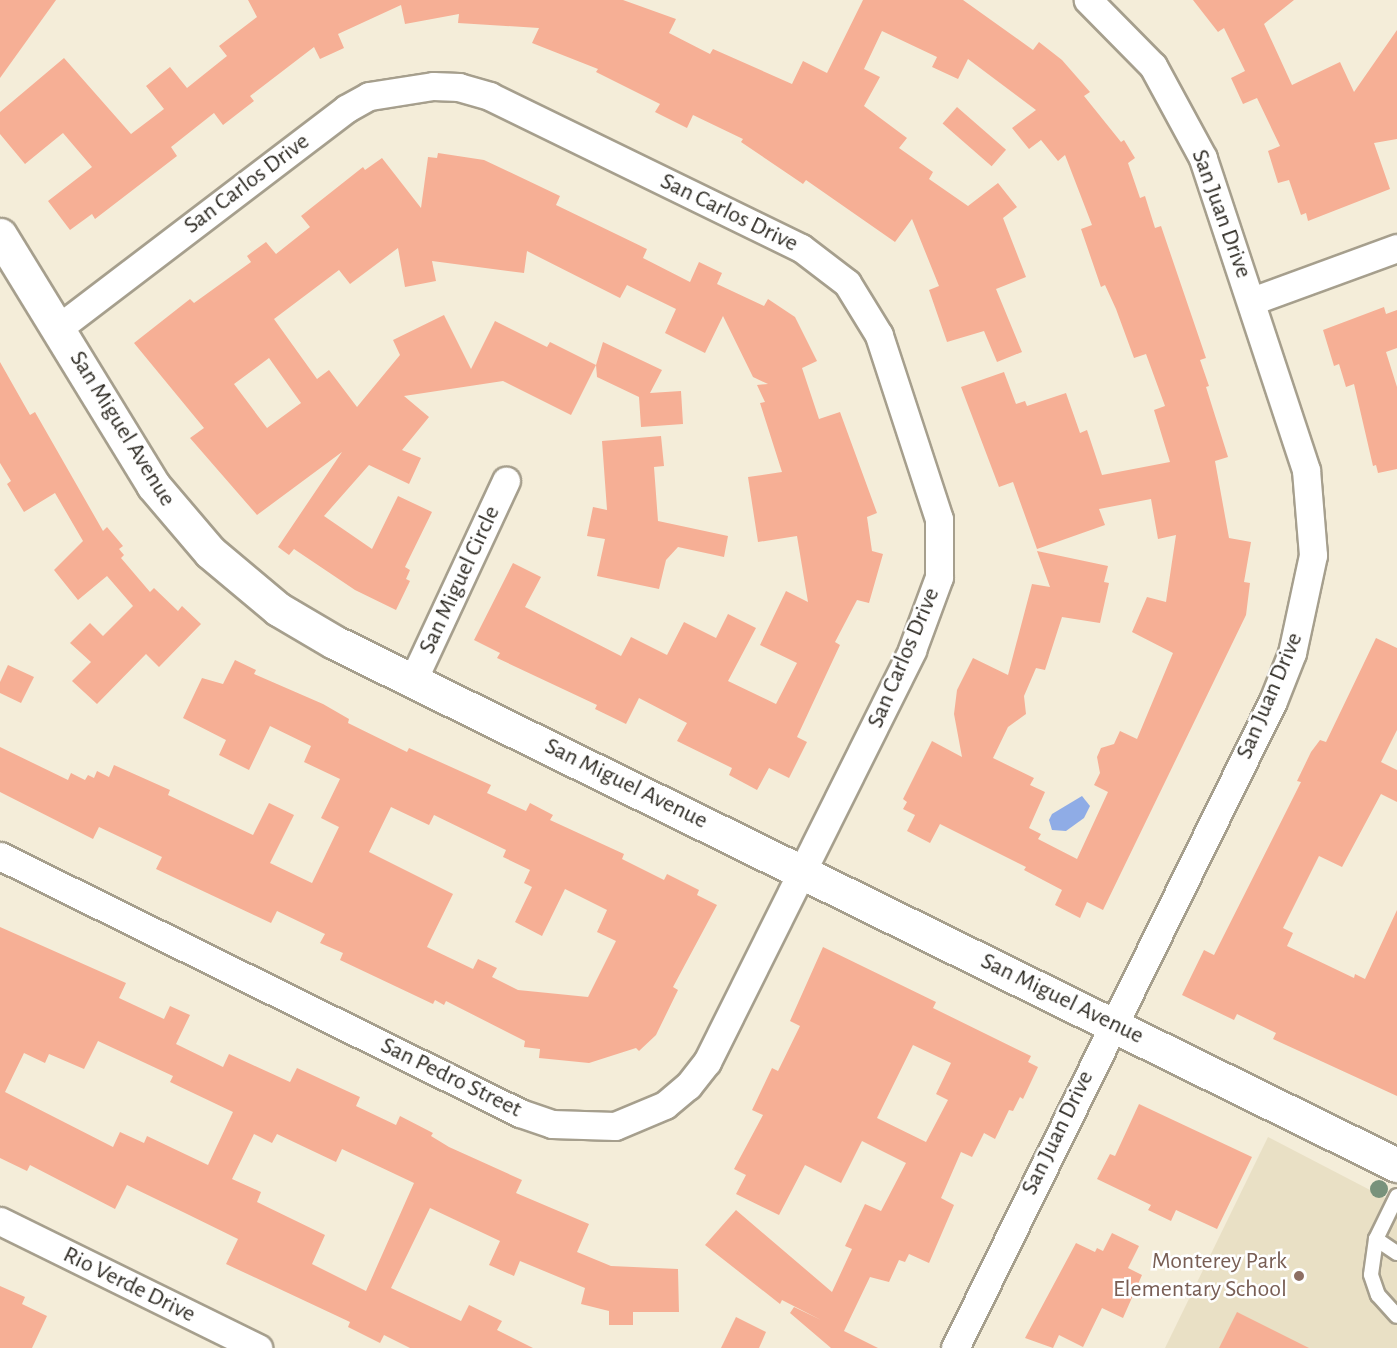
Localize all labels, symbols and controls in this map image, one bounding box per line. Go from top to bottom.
street label: San Carlos Drive [179,127,315,241]
street label: San Juan Drive [1184,146,1258,282]
street label: San Carlos Drive [655,167,803,259]
street label: San Miguel Avenue [63,346,181,512]
street label: San Miguel Circle [413,501,507,659]
street label: San Carlos Drive [862,584,946,732]
street label: San Juan Drive [1230,628,1310,764]
street label: San Miguel Avenue [540,732,712,836]
street label: San Miguel Avenue [976,947,1148,1051]
street label: San Pedro Street [376,1032,526,1124]
street label: San Juan Drive [1016,1066,1100,1200]
street label: Rio Verde Drive [58,1241,200,1329]
place label: Monterey Park Elementary School [1113,1248,1287,1304]
marker: Monterey Park Elementary School [1292,1269,1306,1283]

